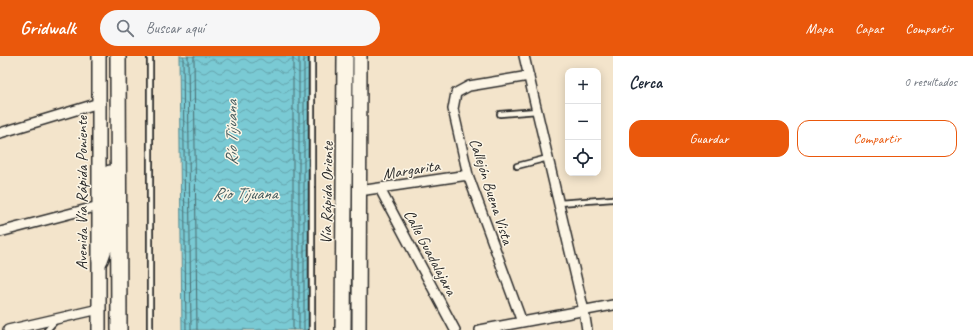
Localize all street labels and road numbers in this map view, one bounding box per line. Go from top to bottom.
street label: Avenida Vía Rápida Poniente [72,114,92,270]
street label: Callejón Buena Vista [465,136,518,248]
street label: Vía Rápida Oriente [316,140,338,244]
street label: Margarita [381,155,442,184]
street label: Calle Guadalajara [399,206,462,300]

